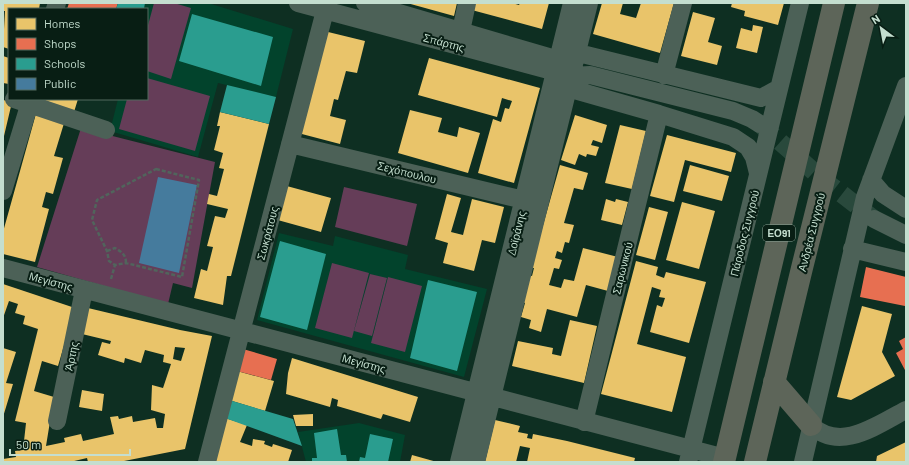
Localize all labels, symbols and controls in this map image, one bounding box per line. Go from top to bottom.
legend [8,8,148,100]
north arrow [861,8,901,48]
text: N [869,12,882,27]
text: Homes [44,16,81,30]
street label: Σπάρτης [422,30,466,54]
text: Shops [44,36,77,50]
text: Schools [44,56,85,70]
text: Public [44,76,76,90]
street label: Σεχόπουλου [376,158,438,186]
street label: Πάροδος Συγγρού [727,188,761,278]
street label: Ανδρέα Συγγρού [795,191,827,273]
street label: Σωκράτους [254,205,280,261]
street label: Δοϊράνης [504,210,528,256]
road number: ΕΟ91 [763,225,795,241]
street label: Σαρωνικού [609,240,635,296]
street label: Μεγίστης [28,269,74,293]
street label: Άρτης [62,340,80,372]
street label: Μεγίστης [341,351,387,375]
scale bar [10,431,130,457]
text: 50 m [16,437,41,451]

